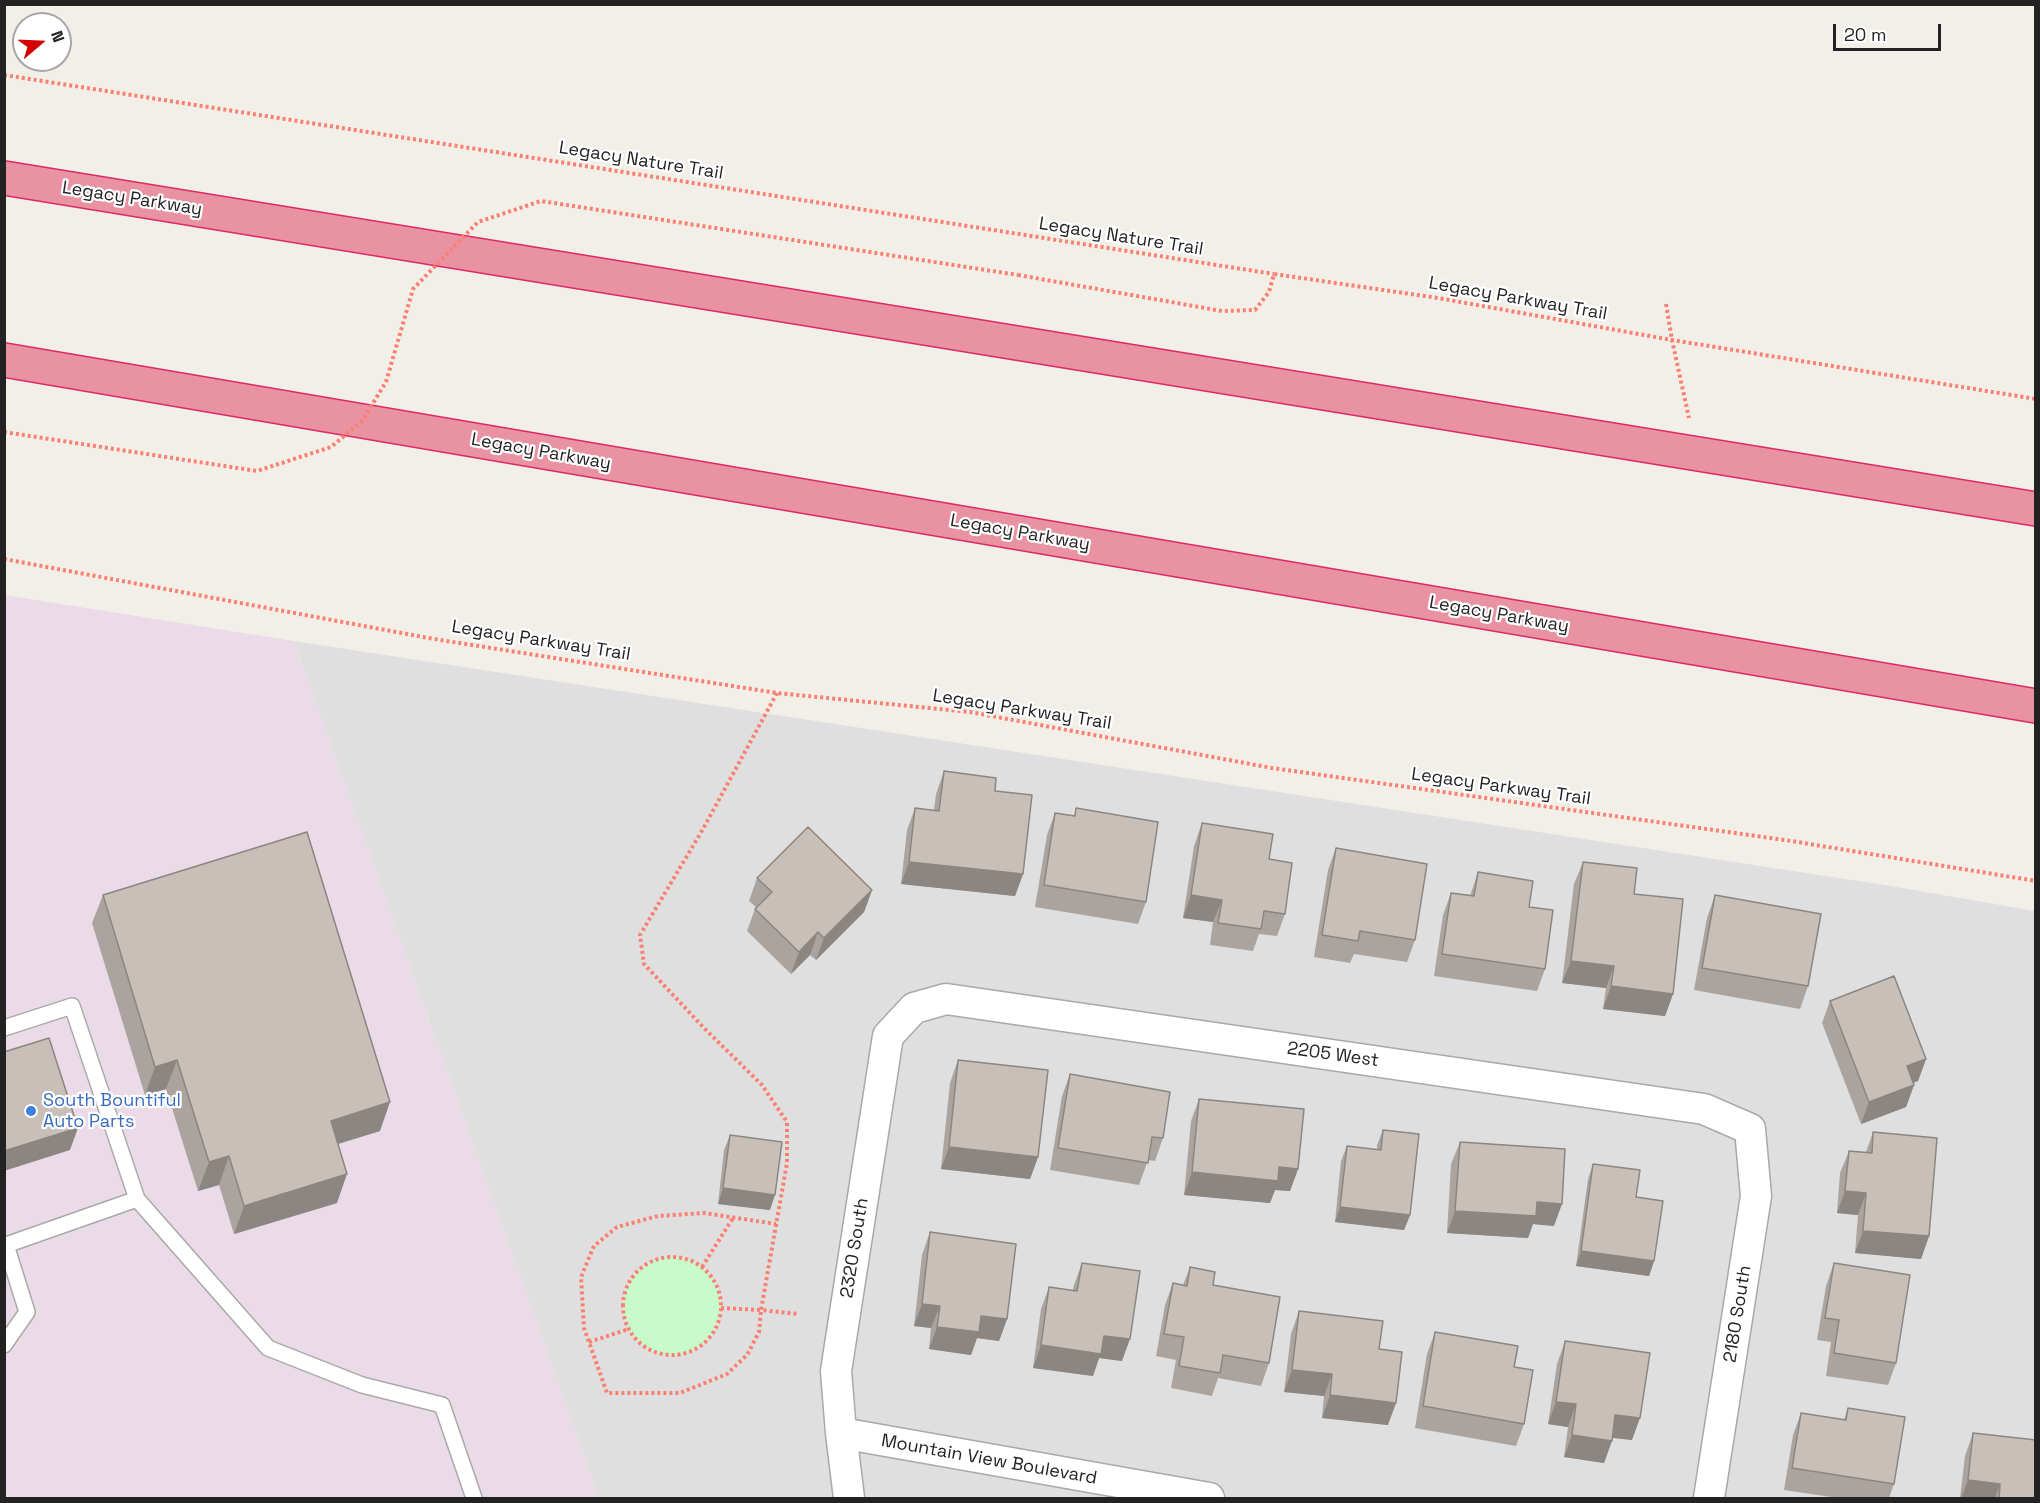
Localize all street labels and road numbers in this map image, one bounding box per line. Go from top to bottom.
street label: Legacy Nature Trail [557,137,725,185]
street label: Legacy Parkway [61,177,203,221]
street label: Legacy Nature Trail [1037,213,1205,261]
street label: Legacy Parkway Trail [1427,273,1609,325]
street label: Legacy Parkway [470,429,612,475]
street label: Legacy Parkway [949,510,1091,556]
street label: Legacy Parkway [1428,592,1570,638]
street label: Legacy Parkway Trail [450,616,632,666]
street label: Legacy Parkway Trail [931,685,1113,735]
street label: Legacy Parkway Trail [1410,764,1592,810]
street label: 2205 West [1286,1038,1380,1072]
street label: 2320 South [836,1196,874,1300]
street label: 2180 South [1720,1264,1756,1364]
street label: Mountain View Boulevard [879,1430,1099,1490]

